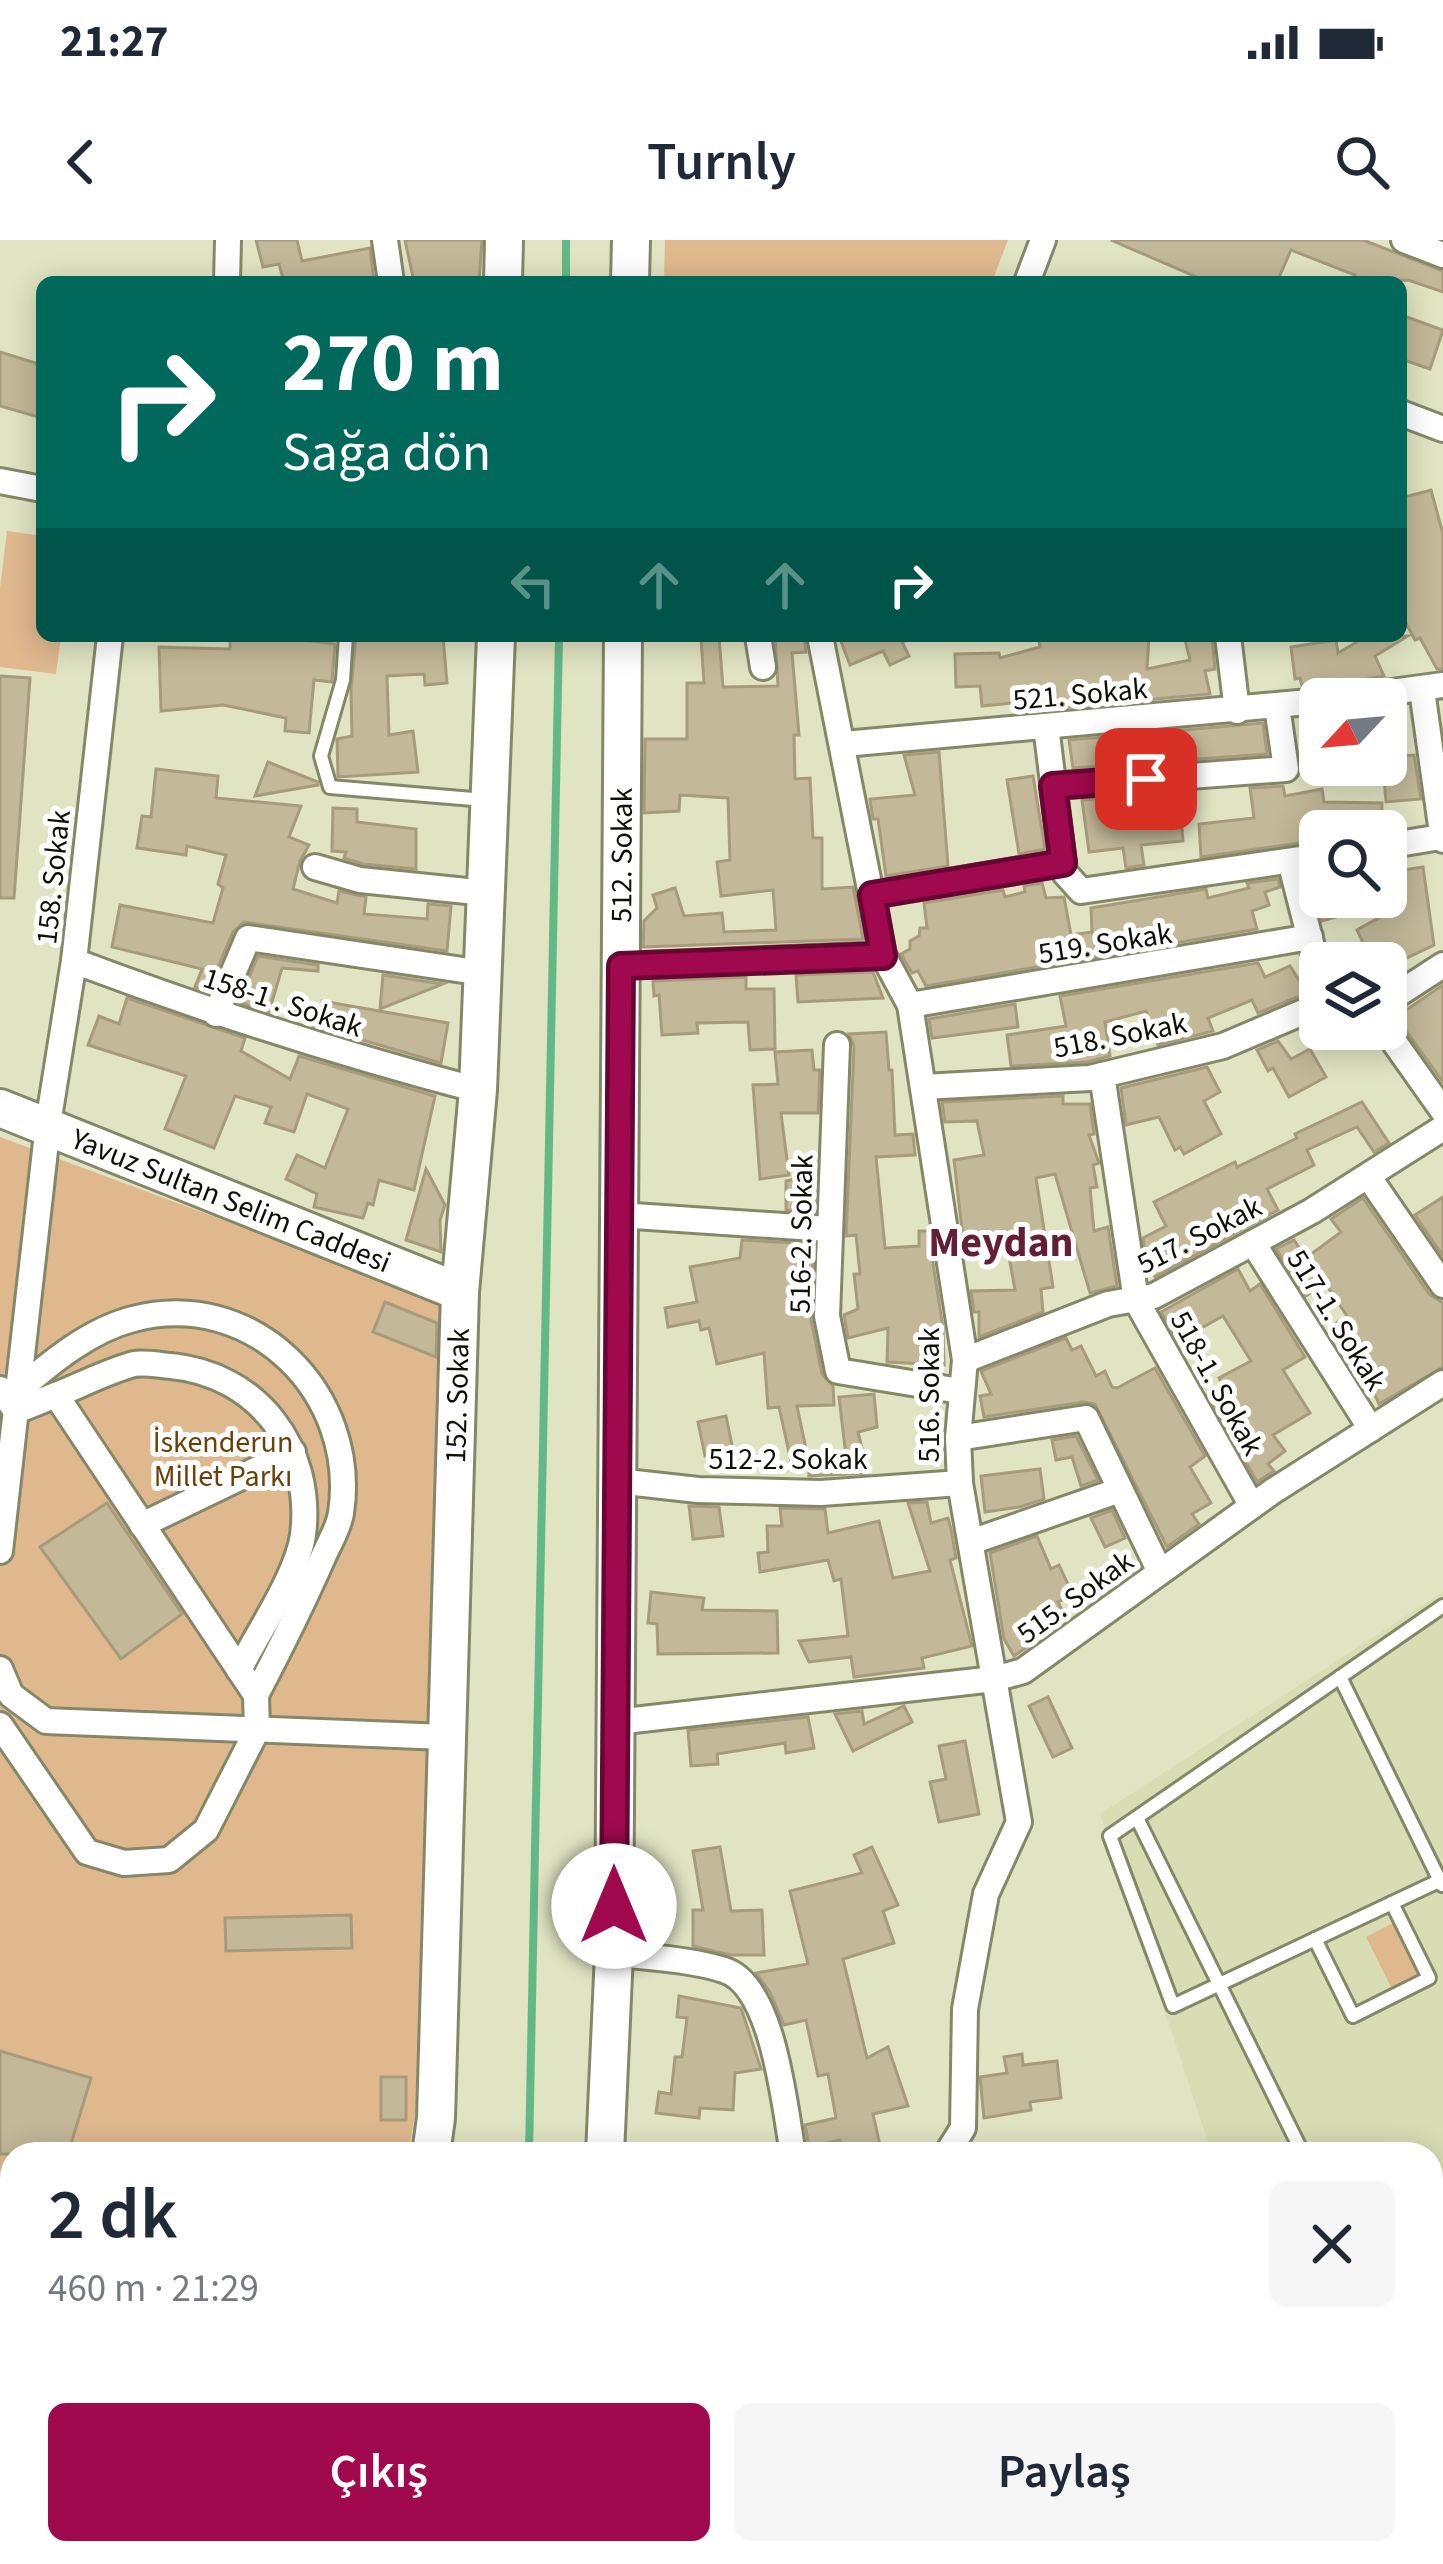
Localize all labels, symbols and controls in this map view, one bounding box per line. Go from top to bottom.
text: 21:27 [60,10,169,74]
text: Turnly [647,124,796,201]
icon: back [48,129,114,195]
icon: search [1329,129,1395,195]
text: 270 m [282,304,504,424]
icon: right [84,324,240,480]
text: Sağa dön [282,415,491,492]
icon: left [500,552,566,618]
icon: ahead [626,552,692,618]
icon: ahead [752,552,818,618]
icon: right [878,552,944,618]
street label: 521. Sokak [1011,667,1149,722]
north arrow [1299,678,1407,786]
map controls [1299,678,1407,1050]
pin [1095,728,1197,830]
icon: arrive [1113,746,1179,812]
street label: 512. Sokak [600,787,644,923]
street label: 158. Sokak [25,808,82,946]
button: search [1299,810,1407,918]
street label: 519. Sokak [1035,912,1175,975]
button: layers [1299,942,1407,1050]
street label: 158-1 . Sokak [198,956,368,1048]
street label: 518. Sokak [1050,1001,1191,1069]
street label: Yavuz Sultan Selim Caddesi [64,1117,397,1284]
street label: 516-2. Sokak [779,1154,824,1314]
street label: 517. Sokak [1129,1186,1269,1285]
district label: Meydan [928,1213,1074,1273]
street label: 517-1. Sokak [1276,1241,1397,1399]
street label: 518-1. Sokak [1159,1303,1274,1463]
street label: 152. Sokak [434,1327,481,1464]
street label: 516. Sokak [908,1327,951,1463]
park label: İskenderun Millet Parkı [153,1421,293,1498]
street label: 512-2. Sokak [708,1438,868,1481]
street label: 515. Sokak [1008,1540,1143,1654]
position arrow [551,1843,677,1969]
text: 2 dk [48,2164,178,2267]
button: close [1269,2181,1395,2307]
text: 460 m · 21:29 [48,2261,259,2317]
button: Çıkış [48,2403,710,2541]
button: Paylaş [734,2403,1395,2541]

